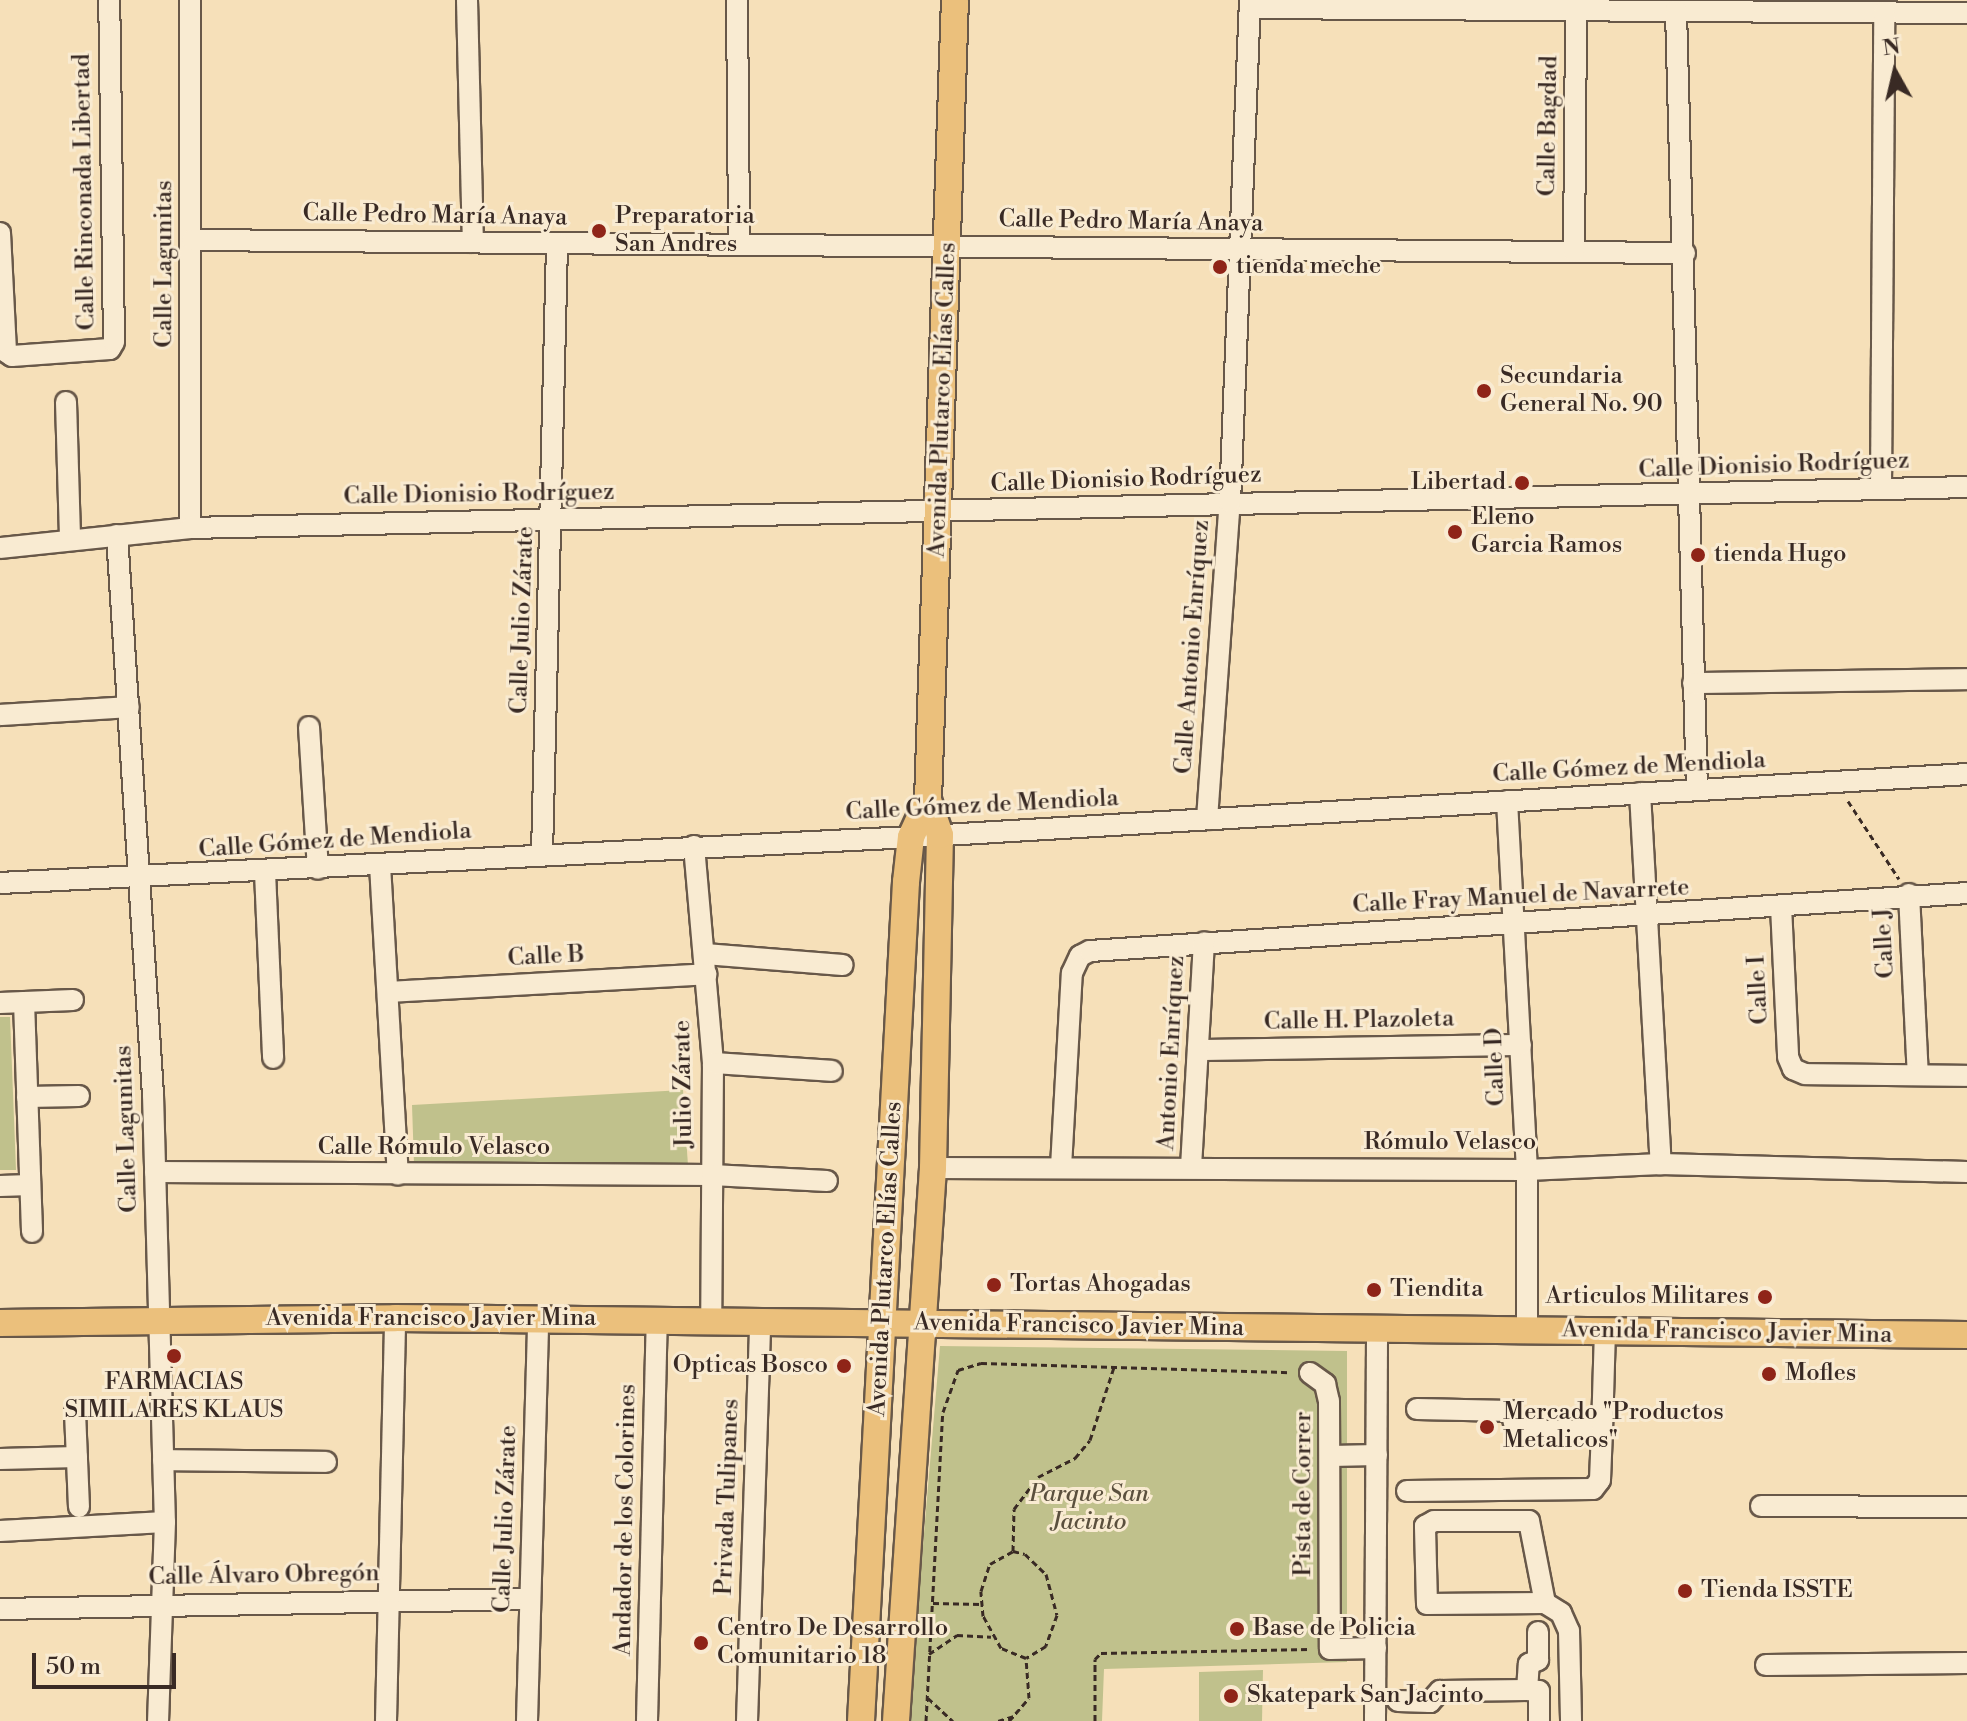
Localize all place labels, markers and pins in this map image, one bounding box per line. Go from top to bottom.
place label: Preparatoria San Andres [615,203,755,259]
marker: Preparatoria San Andres [590,222,608,240]
place label: tienda meche [1236,253,1381,281]
marker: tienda meche [1211,258,1229,276]
place label: Secundaria General No. 90 [1500,363,1663,419]
marker: Secundaria General No. 90 [1475,382,1493,400]
place label: Libertad [1411,469,1506,497]
marker: Libertad [1513,474,1531,492]
place label: Eleno Garcia Ramos [1471,504,1622,560]
marker: Eleno Garcia Ramos [1446,523,1464,541]
place label: tienda Hugo [1714,541,1846,569]
marker: tienda Hugo [1689,546,1707,564]
place label: Tortas Ahogadas [1010,1271,1191,1299]
marker: Tortas Ahogadas [985,1276,1003,1294]
place label: Tiendita [1390,1276,1483,1304]
marker: Tiendita [1365,1281,1383,1299]
place label: Articulos Militares [1546,1283,1749,1311]
marker: Articulos Militares [1756,1288,1774,1306]
marker: FARMACIAS SIMILARES KLAUS [165,1347,183,1365]
place label: Opticas Bosco [673,1352,828,1380]
marker: Opticas Bosco [835,1357,853,1375]
place label: Mofles [1785,1360,1856,1388]
marker: Mofles [1760,1365,1778,1383]
place label: FARMACIAS SIMILARES KLAUS [64,1369,284,1425]
place label: Mercado "Productos Metalicos" [1503,1399,1724,1455]
marker: Mercado "Productos Metalicos" [1478,1418,1496,1436]
place label: Tienda ISSTE [1701,1577,1853,1605]
marker: Tienda ISSTE [1676,1582,1694,1600]
place label: Centro De Desarrollo Comunitario 18 [717,1615,948,1671]
place label: Base de Policia [1253,1615,1416,1643]
marker: Base de Policia [1228,1620,1246,1638]
marker: Centro De Desarrollo Comunitario 18 [692,1634,710,1652]
place label: Skatepark San Jacinto [1247,1682,1484,1710]
marker: Skatepark San Jacinto [1222,1687,1240,1705]

